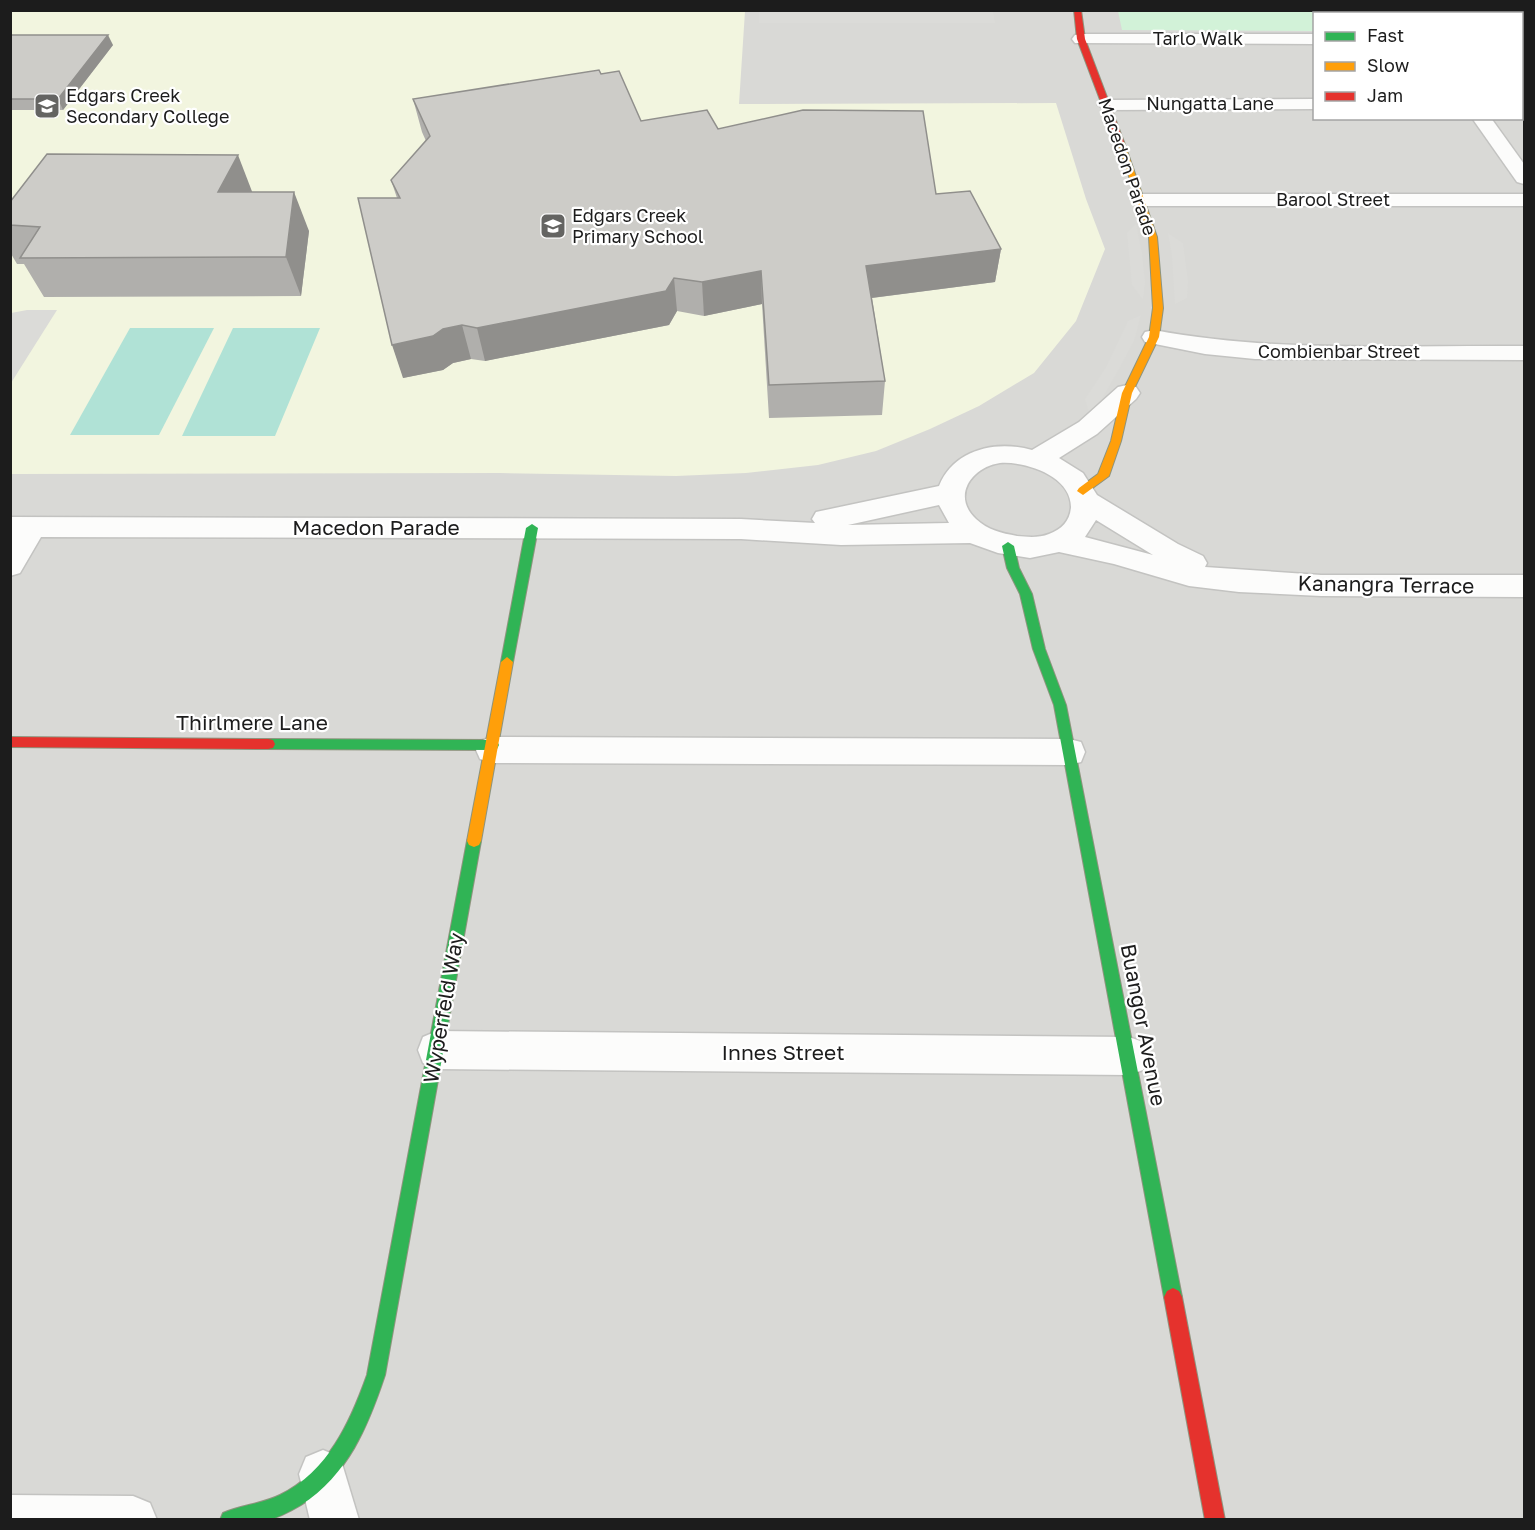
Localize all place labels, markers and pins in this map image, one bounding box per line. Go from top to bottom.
place label: Edgars Creek Secondary College [66,84,229,127]
school or university icon: Edgars Creek Secondary College [32,91,62,121]
place label: Edgars Creek Primary School [572,204,704,247]
school or university icon: Edgars Creek Primary School [538,211,568,241]

